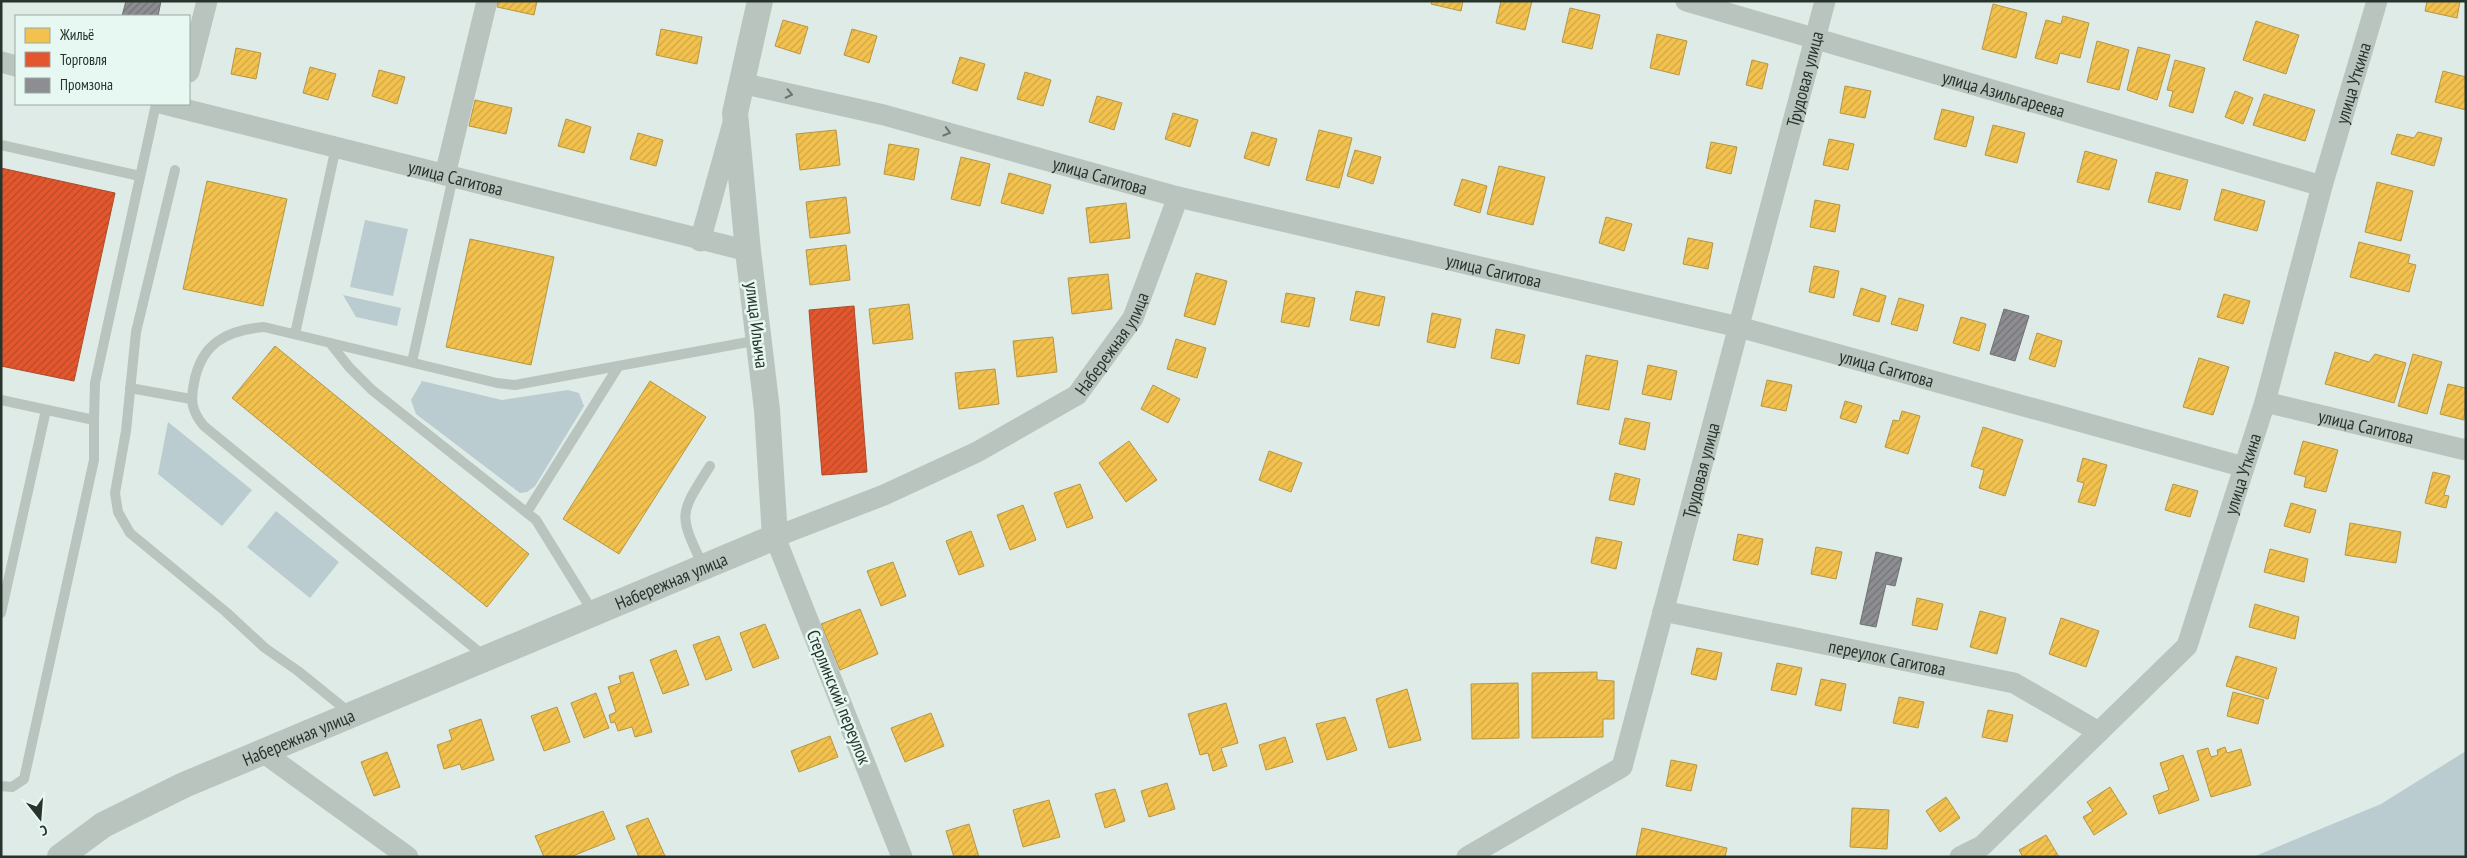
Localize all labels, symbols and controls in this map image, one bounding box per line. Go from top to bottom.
legend [15,15,190,105]
text: Жильё [59,25,94,44]
street label: Трудовая улица [1781,28,1828,130]
street label: улица Уткина [2330,40,2376,126]
text: Торговля [60,50,107,69]
street label: улица Азильгареева [1940,65,2068,122]
text: Промзона [60,75,113,94]
one-way arrow [785,88,794,99]
one-way arrow [942,126,951,137]
street label: улица Сагитова [1050,151,1150,199]
street label: улица Сагитова [406,154,506,200]
street label: улица Сагитова [1444,248,1544,292]
street label: улица Ильича [740,280,774,370]
street label: Набережная улица [1069,289,1153,400]
street label: улица Сагитова [1837,344,1937,392]
street label: улица Сагитова [2316,404,2416,449]
street label: Трудовая улица [1677,420,1724,521]
street label: улица Уткина [2218,430,2266,517]
street label: Набережная улица [611,547,731,614]
street label: Стерлинский переулок [802,626,876,768]
street label: переулок Сагитова [1827,634,1948,680]
street label: Набережная улица [239,703,358,771]
north arrow [15,793,65,843]
text: С [38,821,49,840]

